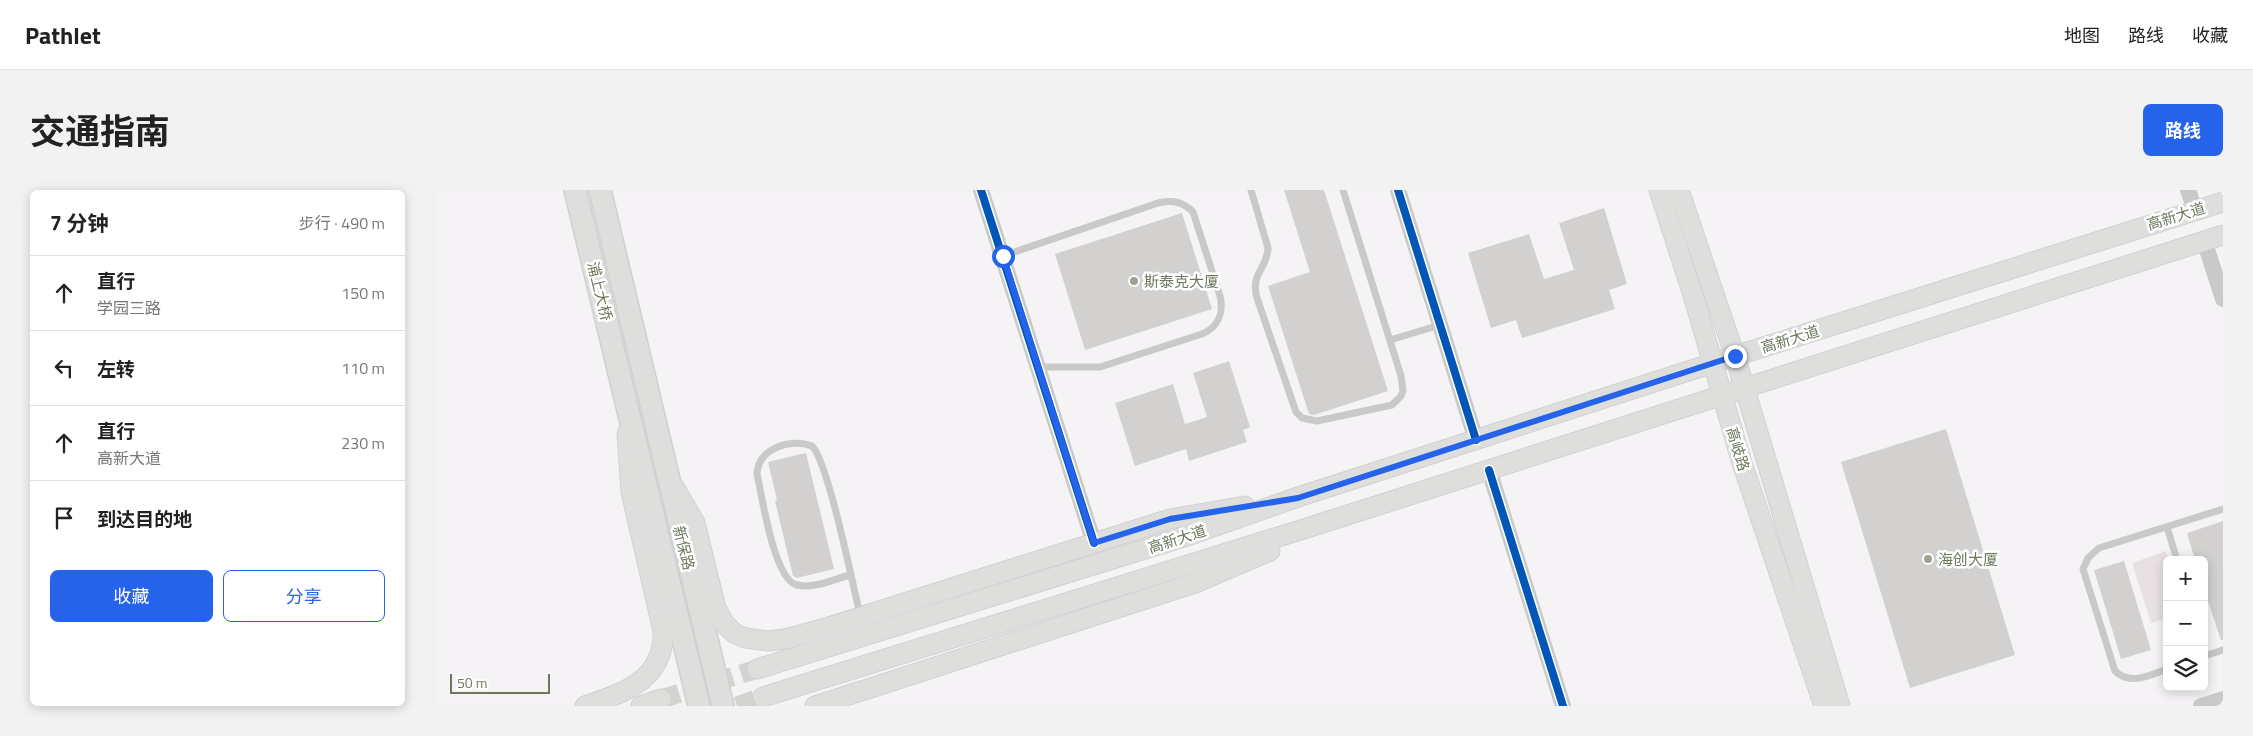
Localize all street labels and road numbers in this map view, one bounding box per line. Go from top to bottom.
street label: 高新大道 [2144,196,2208,236]
street label: 浦上大桥 [582,259,618,323]
street label: 高新大道 [1758,319,1822,359]
street label: 高岐路 [1720,424,1756,474]
street label: 高新大道 [1145,519,1209,559]
street label: 新保路 [667,523,701,573]

